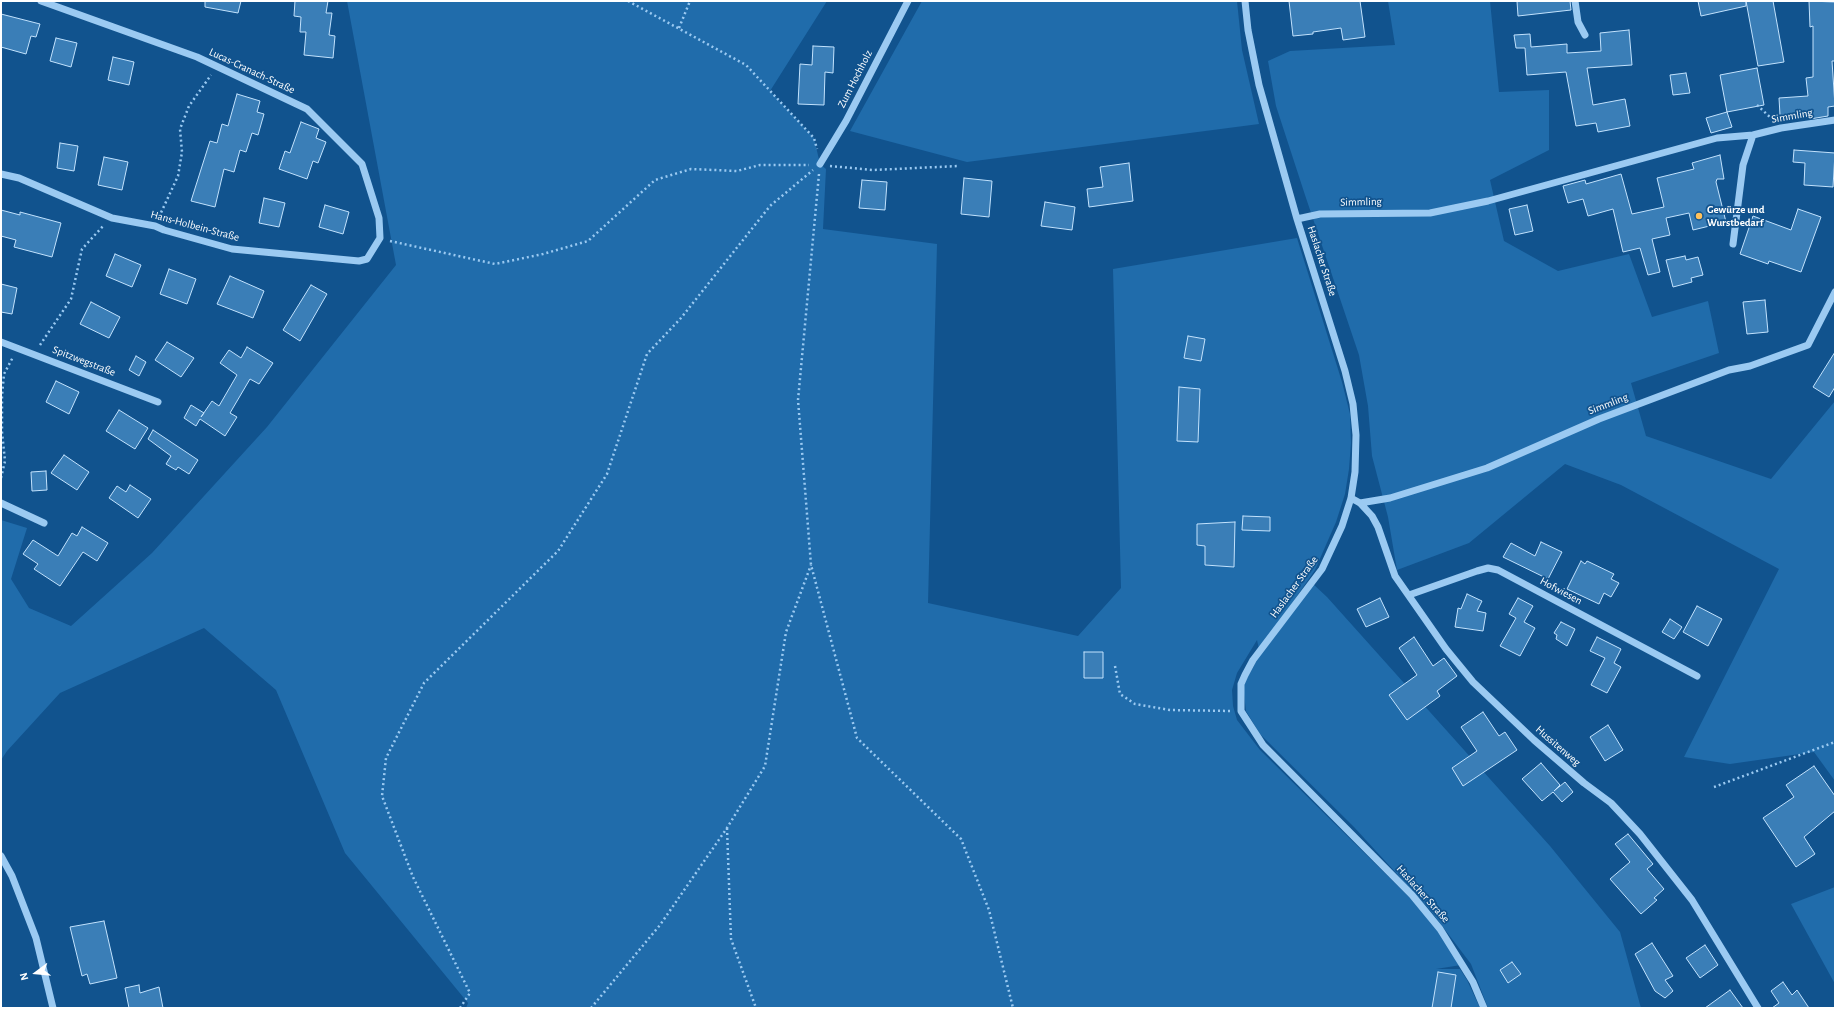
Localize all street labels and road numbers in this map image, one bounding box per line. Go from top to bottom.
street label: Lucas-Cranach-Straße [207,45,297,97]
street label: Zum Hochholz [835,48,875,110]
street label: Simmling [1770,106,1814,126]
street label: Simmling [1340,195,1382,209]
street label: Hans-Holbein-Straße [149,208,241,244]
street label: Haslacher Straße [1304,224,1340,298]
street label: Spitzwegstraße [51,343,117,379]
street label: Simmling [1586,390,1630,418]
street label: Haslacher Straße [1267,554,1321,620]
street label: Hofwiesen [1538,574,1584,608]
street label: Hussitenweg [1533,723,1583,769]
street label: Haslacher Straße [1394,862,1452,926]

